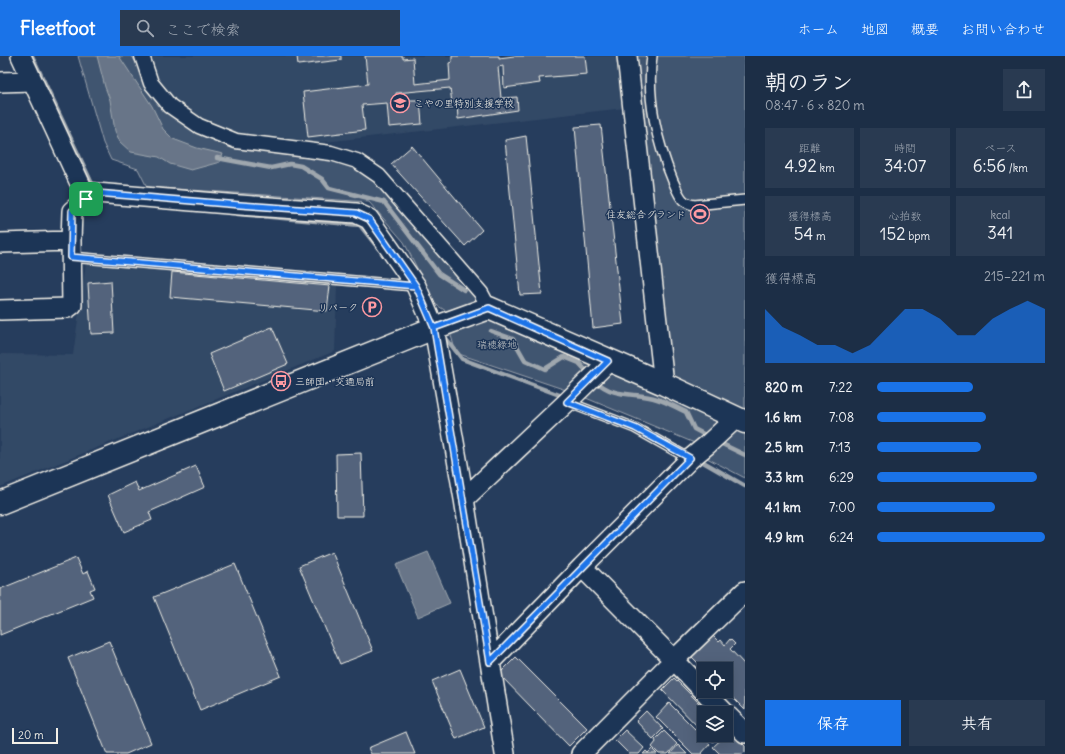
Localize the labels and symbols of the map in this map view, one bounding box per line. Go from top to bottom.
school or university icon: こやの里特別支援学校 [389,92,411,114]
place label: こやの里特別支援学校 [414,97,514,110]
pin [69,182,103,216]
sports icon: 住友総合グランド [689,203,711,225]
place label: 住友総合グランド [606,208,686,221]
parking icon: リパーク [361,296,383,318]
place label: リパーク [318,301,358,314]
park label: 瑞穂緑地 [477,338,517,351]
bus stop icon: 三師団・交通局前 [270,370,292,392]
place label: 三師団・交通局前 [295,375,375,388]
scale bar [12,726,58,745]

